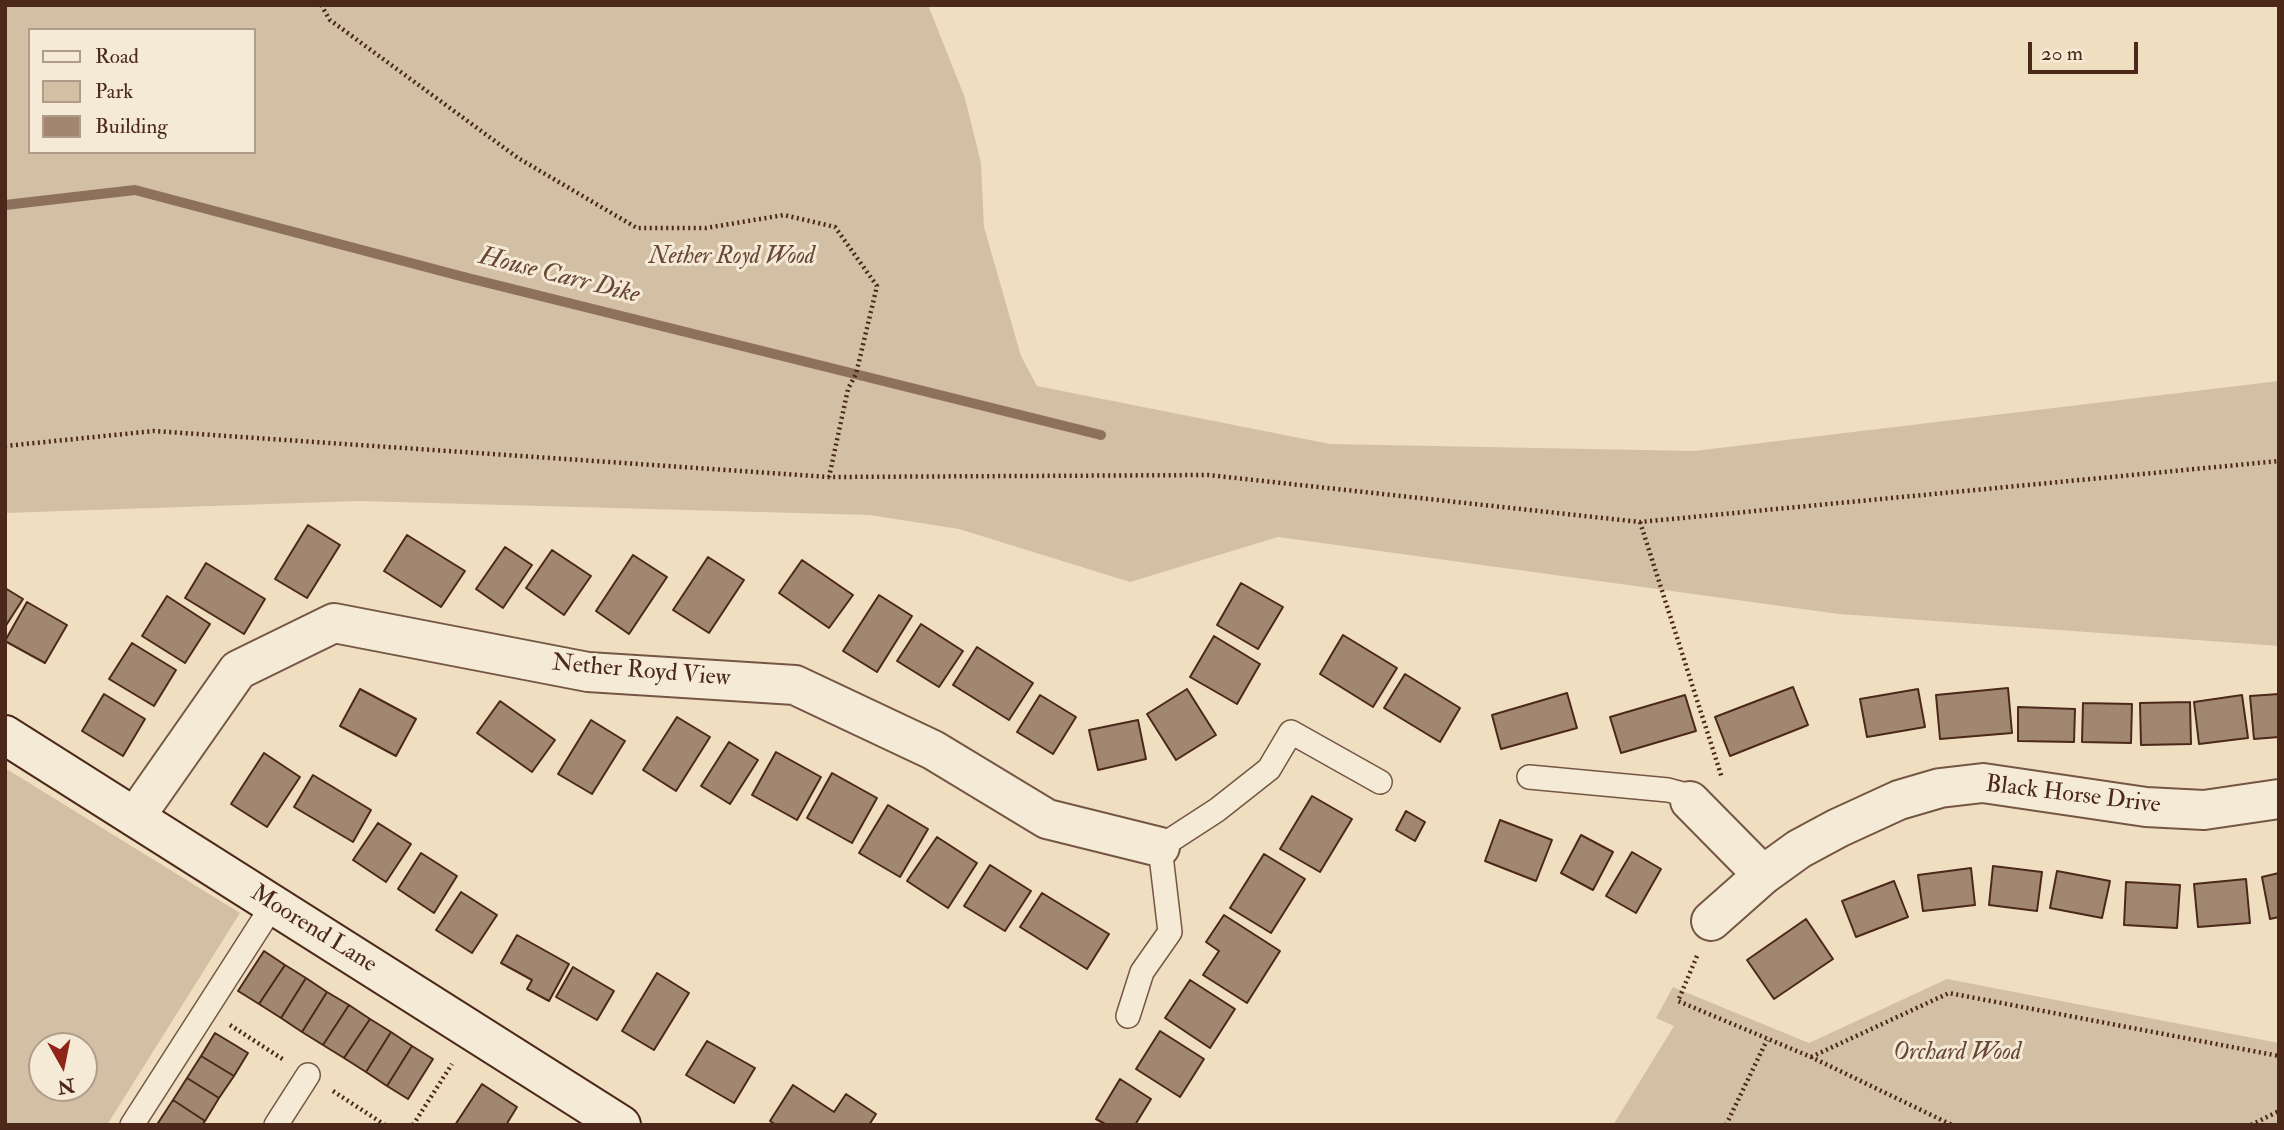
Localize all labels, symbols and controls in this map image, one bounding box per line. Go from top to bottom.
legend [28,28,256,154]
scale bar [2032,28,2142,72]
text: 20 m [2041,40,2083,67]
text: Road [95,43,139,70]
text: Park [95,78,133,105]
text: Building [95,113,168,140]
water label: House Carr Dike [475,242,643,312]
park label: Nether Royd Wood [649,244,815,272]
street label: Nether Royd View [551,650,731,694]
street label: Black Horse Drive [1984,771,2162,821]
street label: Moorend Lane [244,880,382,980]
north arrow [28,1032,98,1102]
park label: Orchard Wood [1893,1040,2021,1068]
text: N [56,1073,76,1099]

